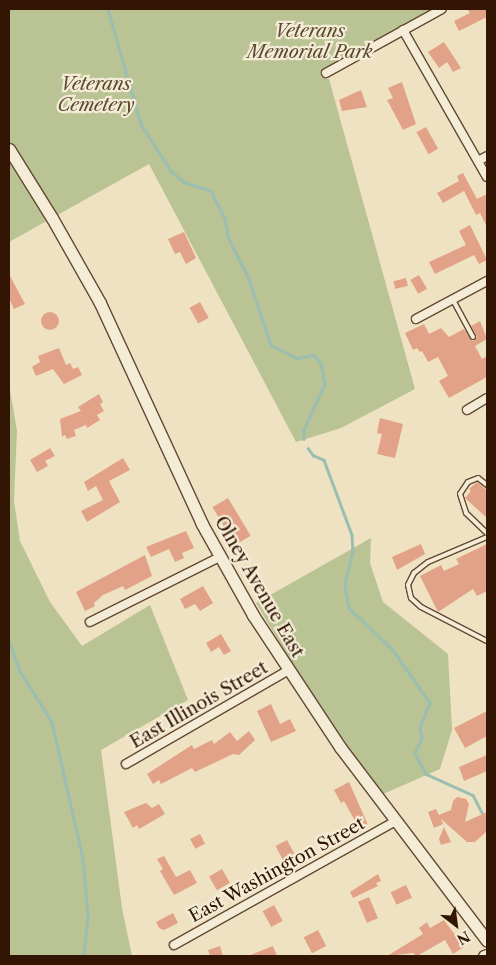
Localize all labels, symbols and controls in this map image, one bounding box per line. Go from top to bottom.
park label: Veterans Memorial Park [247,21,373,64]
park label: Veterans Cemetery [58,74,134,116]
street label: Olney Avenue East [209,512,309,662]
street label: East Illinois Street [126,657,272,753]
street label: East Washington Street [185,813,369,927]
north arrow [431,900,481,950]
text: N [454,927,473,949]

